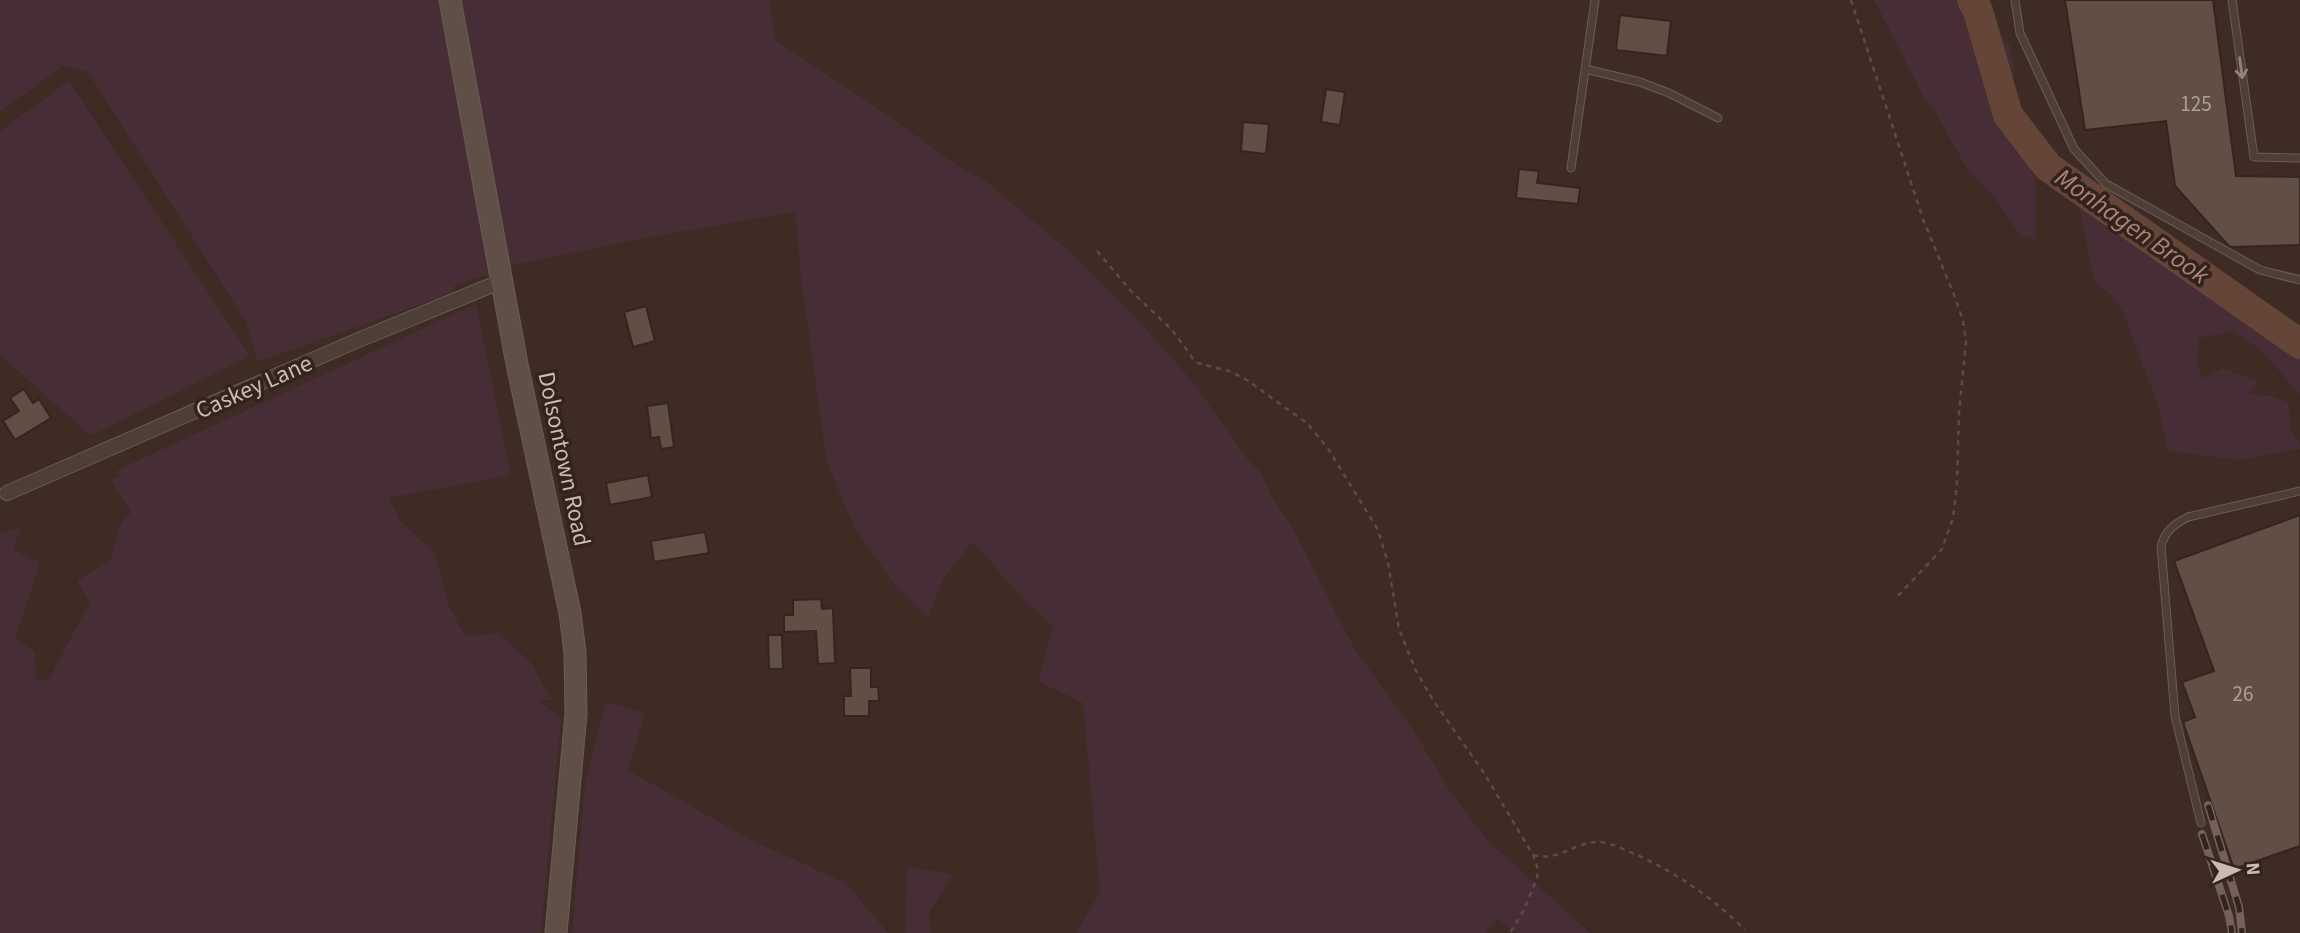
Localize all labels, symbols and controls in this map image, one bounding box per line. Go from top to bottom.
one-way arrow [2235,56,2248,78]
house number: 125 [2180,89,2212,119]
water label: Monhagen Brook [2047,159,2217,293]
street label: Caskey Lane [190,346,318,428]
street label: Dolsontown Road [528,369,600,549]
house number: 26 [2233,679,2253,709]
north arrow [2202,835,2272,905]
text: N [2239,862,2266,876]

